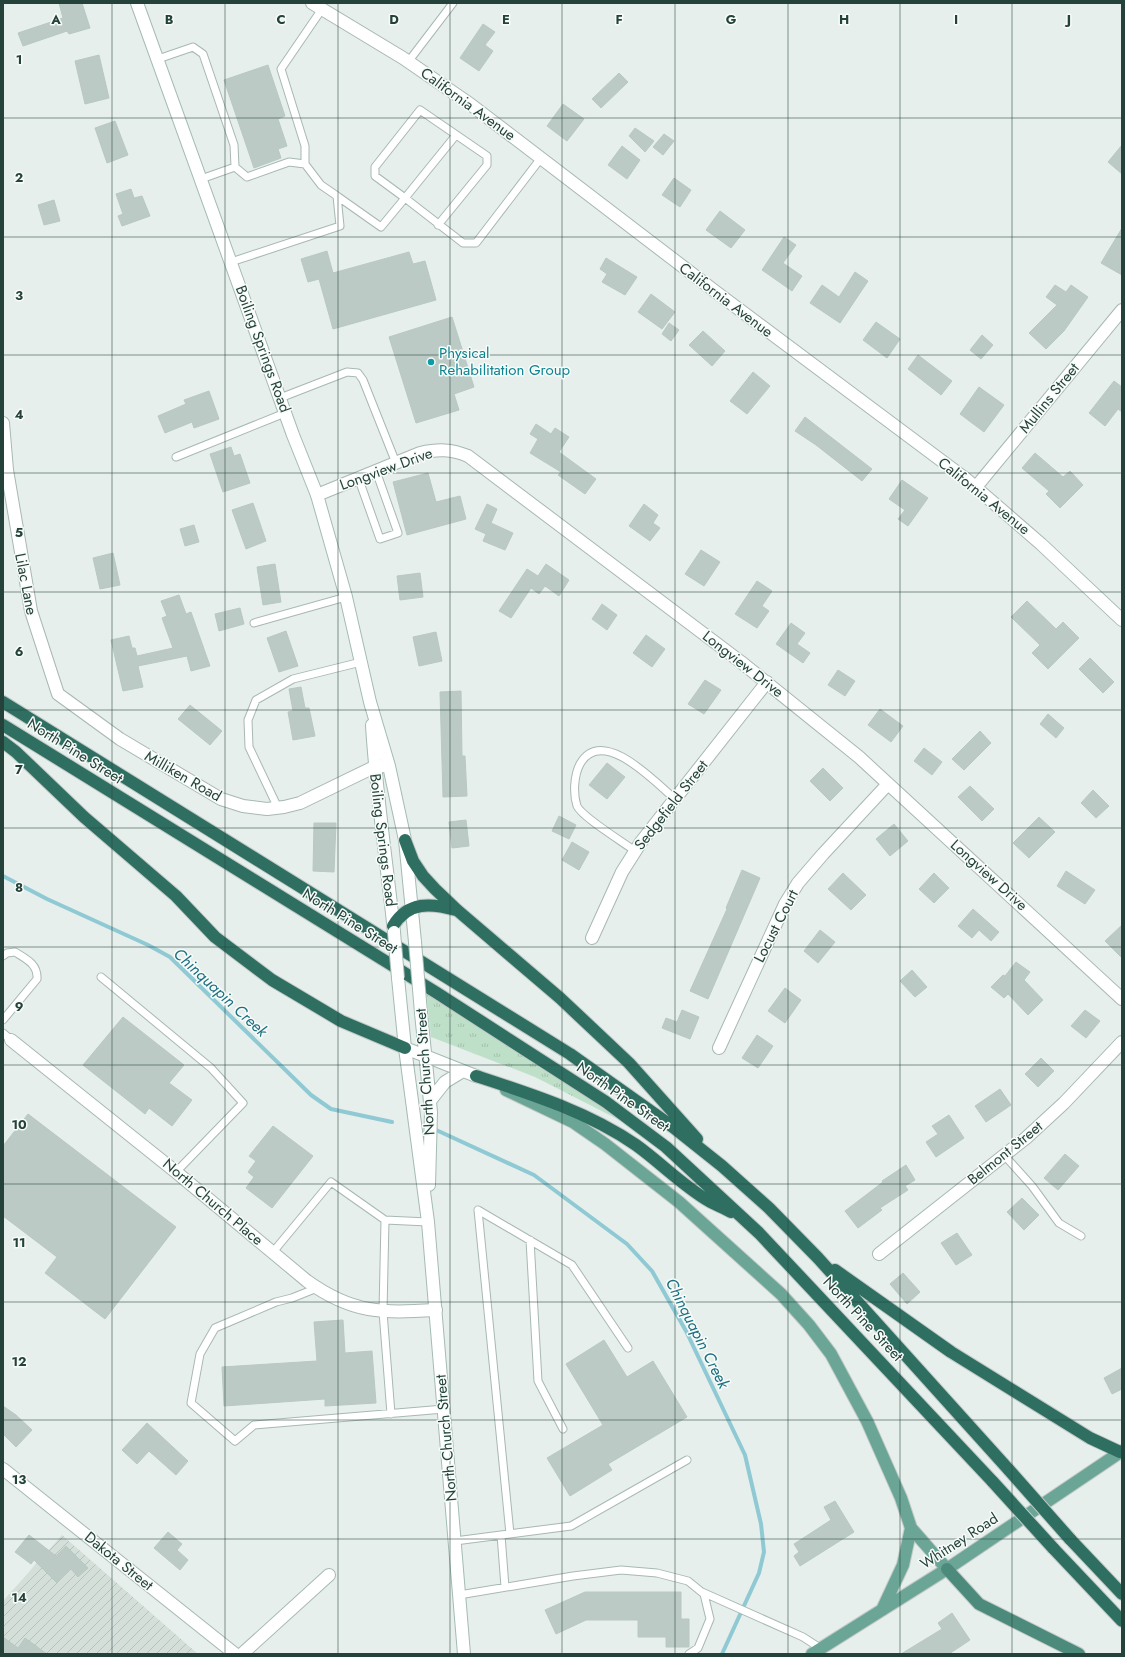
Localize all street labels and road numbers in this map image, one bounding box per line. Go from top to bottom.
street label: California Avenue [416,62,520,146]
street label: California Avenue [674,257,778,343]
street label: Boiling Springs Road [230,282,296,416]
street label: Mullins Street [1014,358,1085,438]
street label: Longview Drive [336,442,436,496]
street label: California Avenue [933,452,1035,540]
street label: Lilac Lane [9,551,43,617]
street label: Longview Drive [698,625,788,703]
street label: North Pine Street [23,713,127,789]
street label: Milliken Road [140,745,226,807]
street label: Sedgefield Street [629,755,713,855]
street label: Boiling Springs Road [364,772,402,908]
street label: Longview Drive [945,834,1033,916]
street label: North Pine Street [298,883,402,959]
street label: Locust Court [748,885,804,966]
street label: North Church Street [410,1007,440,1136]
street label: North Pine Street [572,1057,674,1137]
street label: Belmont Street [963,1116,1048,1190]
street label: North Church Place [158,1153,268,1251]
street label: North Pine Street [818,1272,908,1367]
street label: North Church Street [429,1373,463,1502]
street label: Whitney Road [916,1508,1002,1574]
street label: Dakota Street [80,1526,159,1596]

